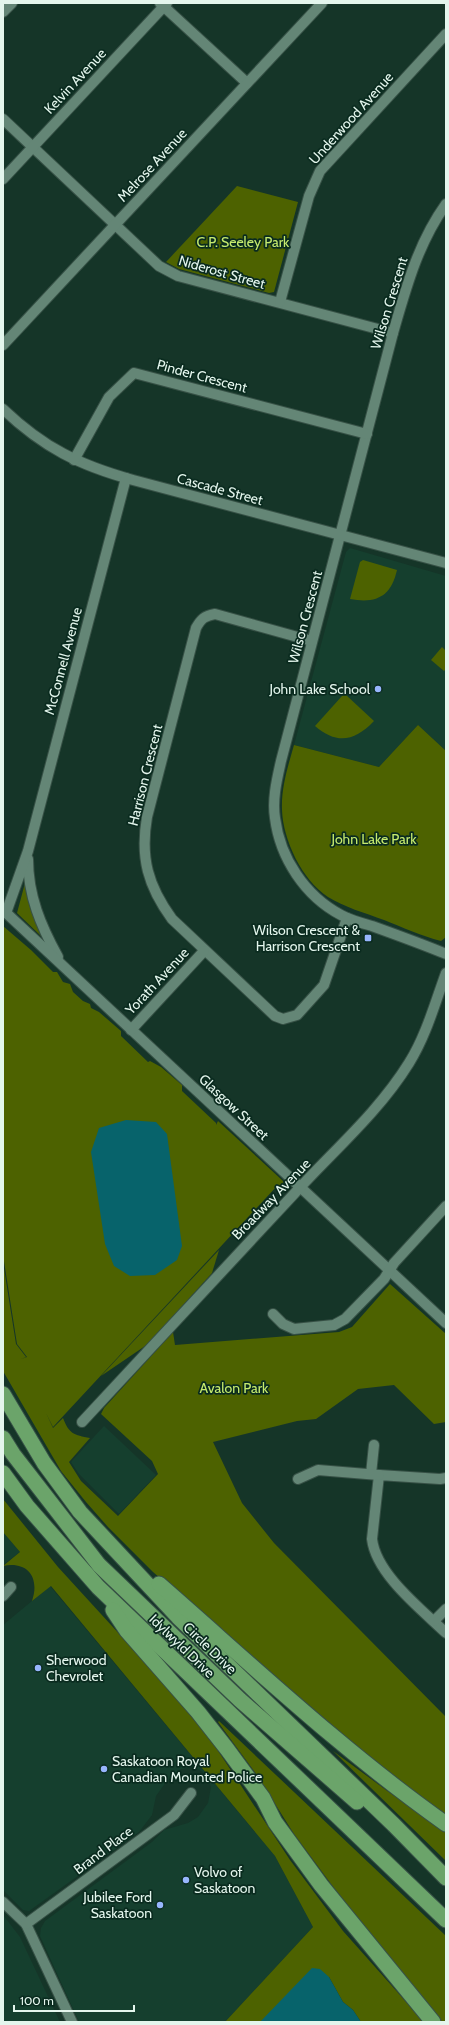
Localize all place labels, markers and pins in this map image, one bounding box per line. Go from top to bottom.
place label: John Lake School [269,680,371,698]
marker: John Lake School [373,684,383,694]
place label: Wilson Crescent & Harrison Crescent [253,921,360,955]
marker: Wilson Crescent & Harrison Crescent [363,933,373,943]
place label: Sherwood Chevrolet [46,1651,107,1685]
marker: Sherwood Chevrolet [33,1663,43,1673]
place label: Saskatoon Royal Canadian Mounted Police [112,1752,262,1786]
marker: Saskatoon Royal Canadian Mounted Police [99,1764,109,1774]
place label: Volvo of Saskatoon [194,1863,256,1897]
marker: Volvo of Saskatoon [181,1875,191,1885]
place label: Jubilee Ford Saskatoon [82,1888,152,1922]
marker: Jubilee Ford Saskatoon [155,1900,165,1910]

